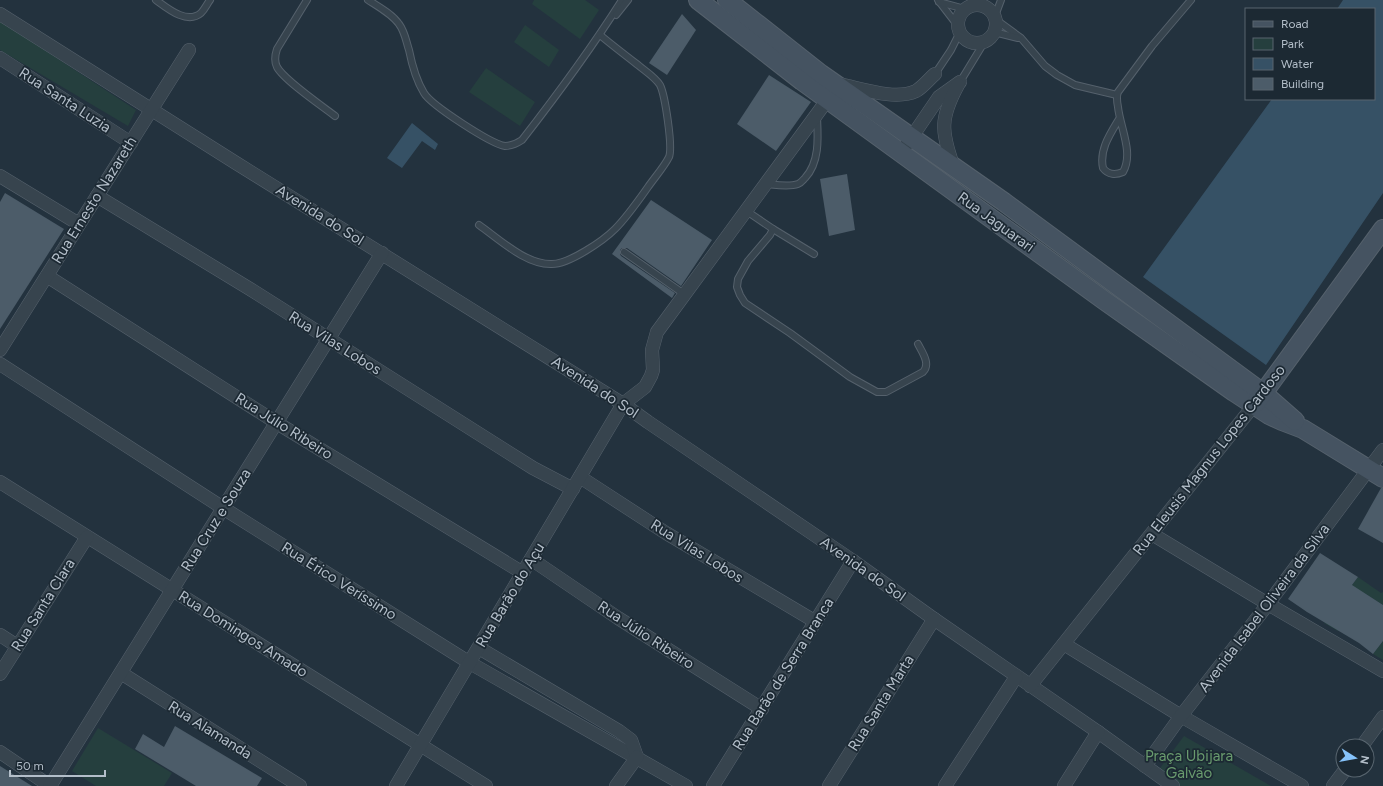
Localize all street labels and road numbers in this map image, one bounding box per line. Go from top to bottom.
street label: Rua Santa Luzia [16,64,114,136]
street label: Rua Ernesto Nazareth [48,133,140,267]
street label: Avenida do Sol [273,181,367,249]
street label: Rua Jaguarari [954,188,1038,256]
street label: Rua Vilas Lobos [285,307,385,379]
street label: Avenida do Sol [548,352,642,422]
street label: Rua Eleusis Magnus Lopes Cardoso [1129,361,1289,559]
street label: Rua Júlio Ribeiro [232,389,336,463]
street label: Rua Cruz e Souza [177,465,255,575]
street label: Rua Vilas Lobos [647,515,747,587]
street label: Avenida Isabel Oliveira da Silva [1195,520,1333,696]
street label: Avenida do Sol [817,533,909,605]
street label: Rua Érico Veríssimo [278,538,400,624]
street label: Rua Barão do Açu [472,539,548,651]
street label: Rua Santa Clara [7,555,79,655]
street label: Rua Domingos Amado [175,587,311,681]
street label: Rua Barão de Serra Branca [729,594,837,754]
street label: Rua Júlio Ribeiro [594,597,698,673]
street label: Rua Santa Marta [844,652,918,754]
street label: Rua Alamanda [165,697,255,763]

